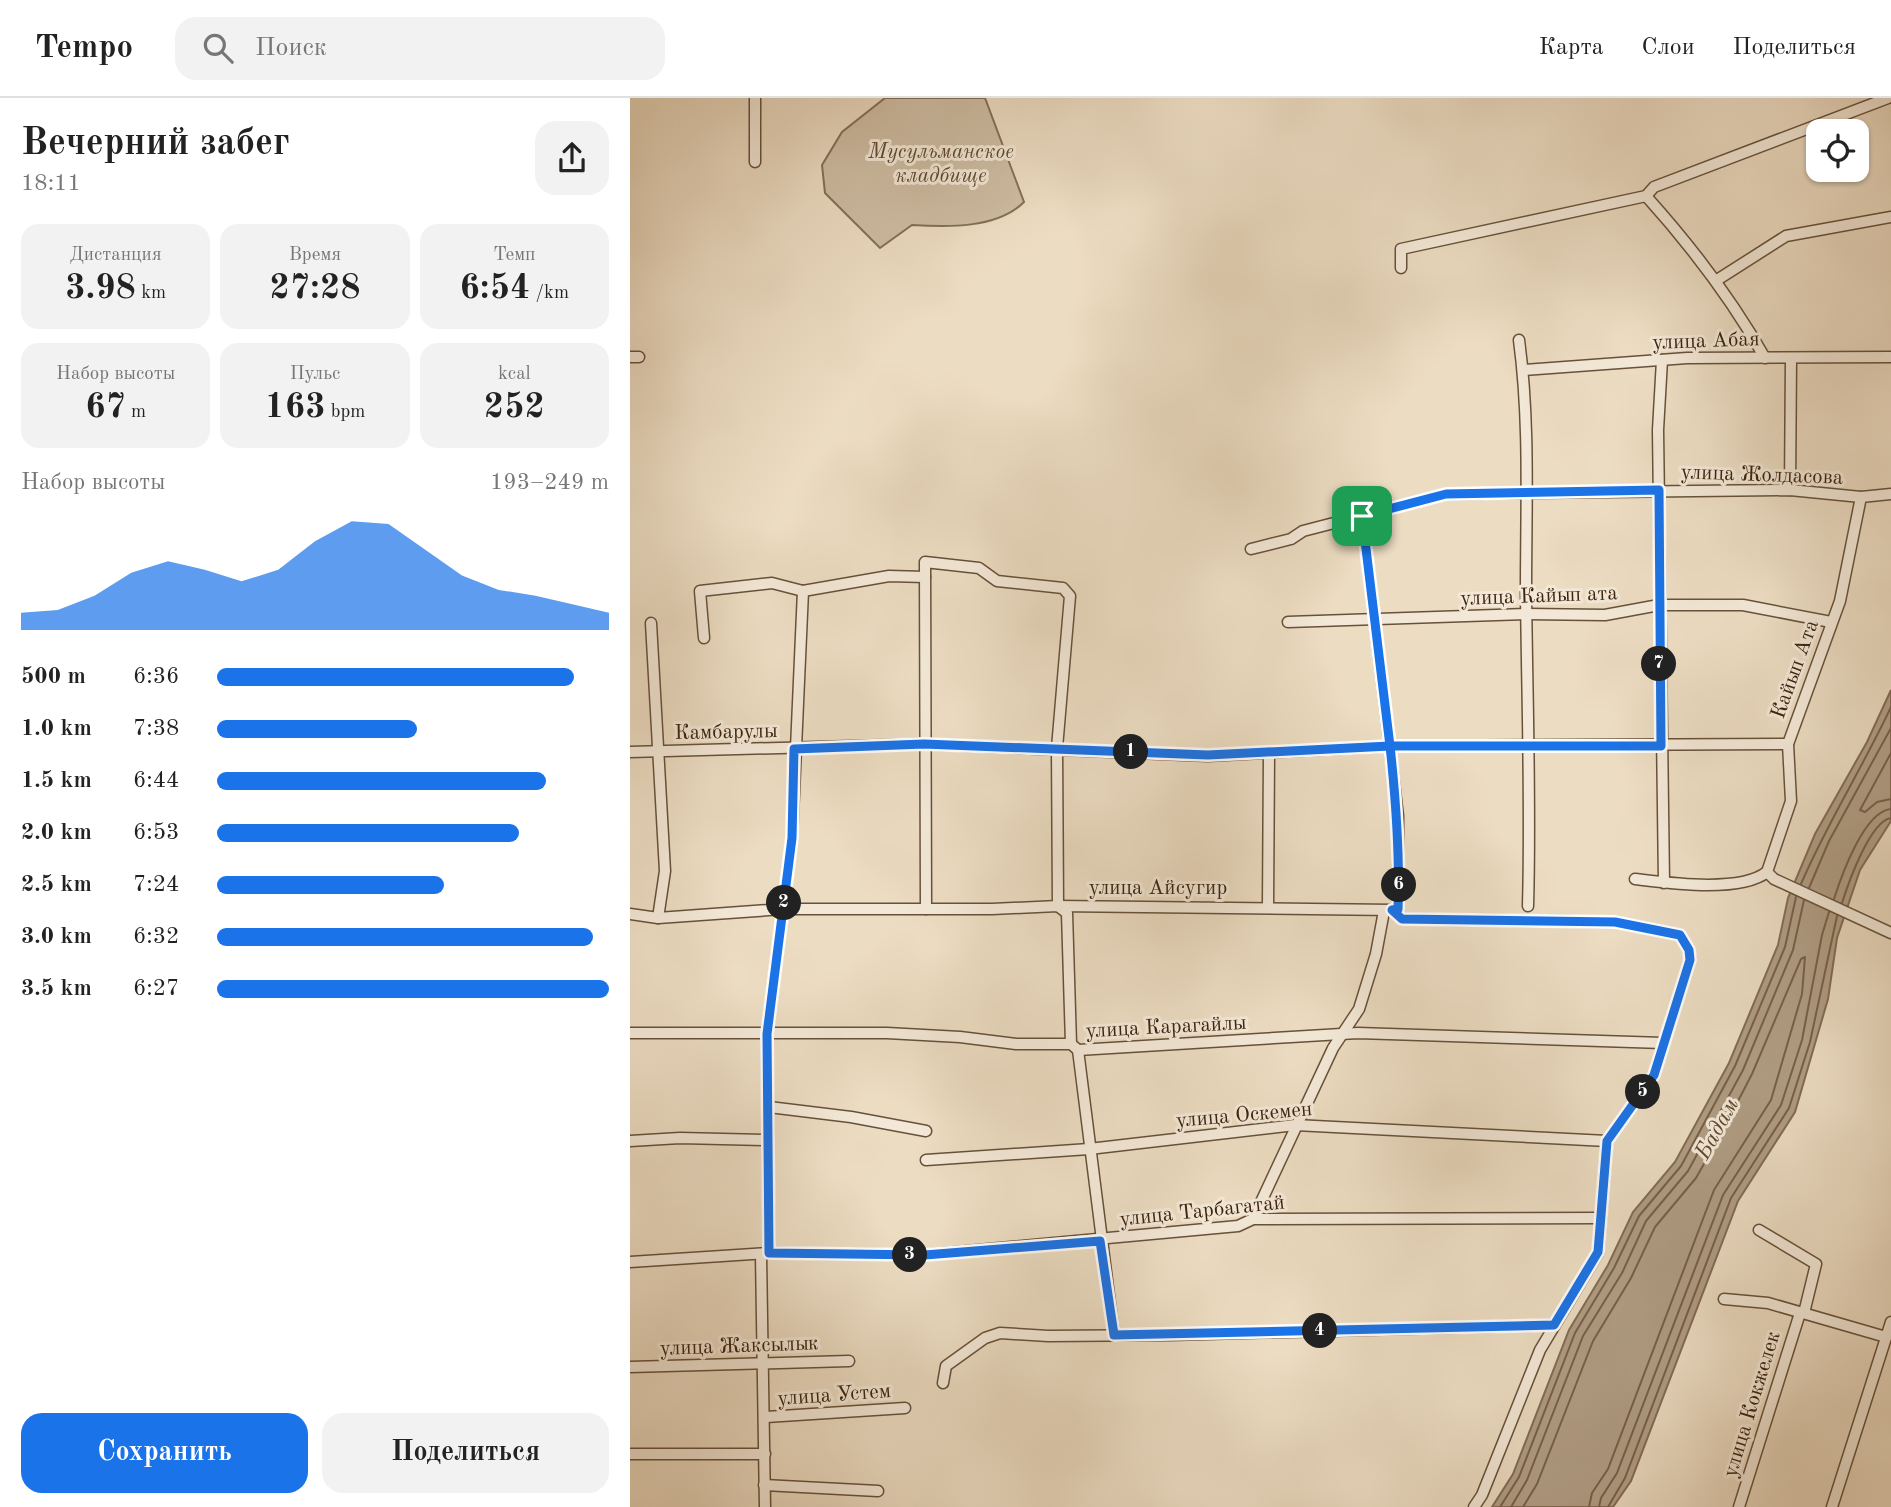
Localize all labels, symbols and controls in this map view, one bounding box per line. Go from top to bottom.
search box [175,17,665,80]
icon: search [199,29,237,67]
text: Tempo [35,32,133,65]
text: Поиск [255,35,327,61]
text: Карта [1539,36,1604,60]
text: Слои [1642,36,1695,60]
text: Поделиться [1733,36,1856,60]
map controls [1806,119,1869,182]
button: locate [1806,119,1869,182]
button: share [535,121,609,195]
text: Вечерний забег [21,125,290,163]
park label: Мусульманское кладбище [867,142,1014,187]
text: 18:11 [21,172,81,195]
text: Дистанция [70,246,162,265]
text: Время [289,246,341,265]
text: Темп [493,246,536,265]
text: 3.98 [65,271,136,306]
text: 27:28 [269,271,361,306]
text: 6:54 [460,271,530,306]
text: km [136,284,166,303]
text: /km [530,284,569,303]
street label: улица Абая [1652,329,1760,354]
text: Набор высоты [56,365,175,384]
text: Пульс [290,365,340,384]
text: kcal [498,365,531,384]
text: 67 [85,390,126,425]
text: 163 [265,390,325,425]
text: 252 [484,390,545,425]
text: m [126,403,146,422]
text: bpm [325,403,365,422]
street label: улица Жолдасова [1680,462,1843,489]
text: Набор высоты [21,471,165,494]
text: 193–249 m [490,471,609,494]
pin [1332,486,1392,546]
icon: arrive [1343,497,1381,535]
street label: улица Кайып ата [1460,583,1618,610]
street label: Кайып Ата [1768,617,1823,722]
pin: 7 [1642,646,1676,682]
text: 7 [1653,654,1664,673]
text: 500 m [21,665,86,688]
text: 6:36 [133,665,179,688]
text: 1.0 km [21,717,92,740]
text: 7:38 [133,717,179,740]
street label: Камбарулы [674,721,778,744]
pin: 1 [1114,734,1148,770]
text: 1 [1125,742,1136,761]
text: 1.5 km [21,769,92,792]
text: 6:44 [133,769,179,792]
text: 2.0 km [21,821,92,844]
text: 6:53 [133,821,179,844]
pin: 6 [1382,868,1416,902]
text: 2.5 km [21,873,92,896]
text: 7:24 [133,873,179,896]
text: 6 [1393,875,1404,894]
street label: улица Айсугир [1089,878,1227,899]
pin: 2 [766,886,802,920]
text: 2 [778,893,789,912]
text: 3.0 km [21,925,92,948]
text: 6:32 [133,925,179,948]
text: 3.5 km [21,977,92,1000]
text: 6:27 [133,977,179,1000]
street label: улица Карагайлы [1085,1013,1247,1042]
pin: 5 [1626,1074,1660,1110]
text: 5 [1637,1082,1648,1101]
water label: Бадам [1691,1094,1743,1164]
street label: улица Оскемен [1175,1099,1313,1132]
street label: улица Тарбагатай [1119,1192,1286,1231]
pin: 3 [892,1238,928,1272]
text: 3 [904,1245,915,1264]
pin: 4 [1302,1314,1338,1348]
text: 4 [1314,1321,1325,1340]
street label: улица Кокжелек [1720,1329,1785,1480]
street label: улица Жаксылык [659,1333,819,1360]
street label: улица Устем [777,1381,892,1410]
button: Сохранить [21,1413,308,1493]
button: Поделиться [322,1413,609,1493]

